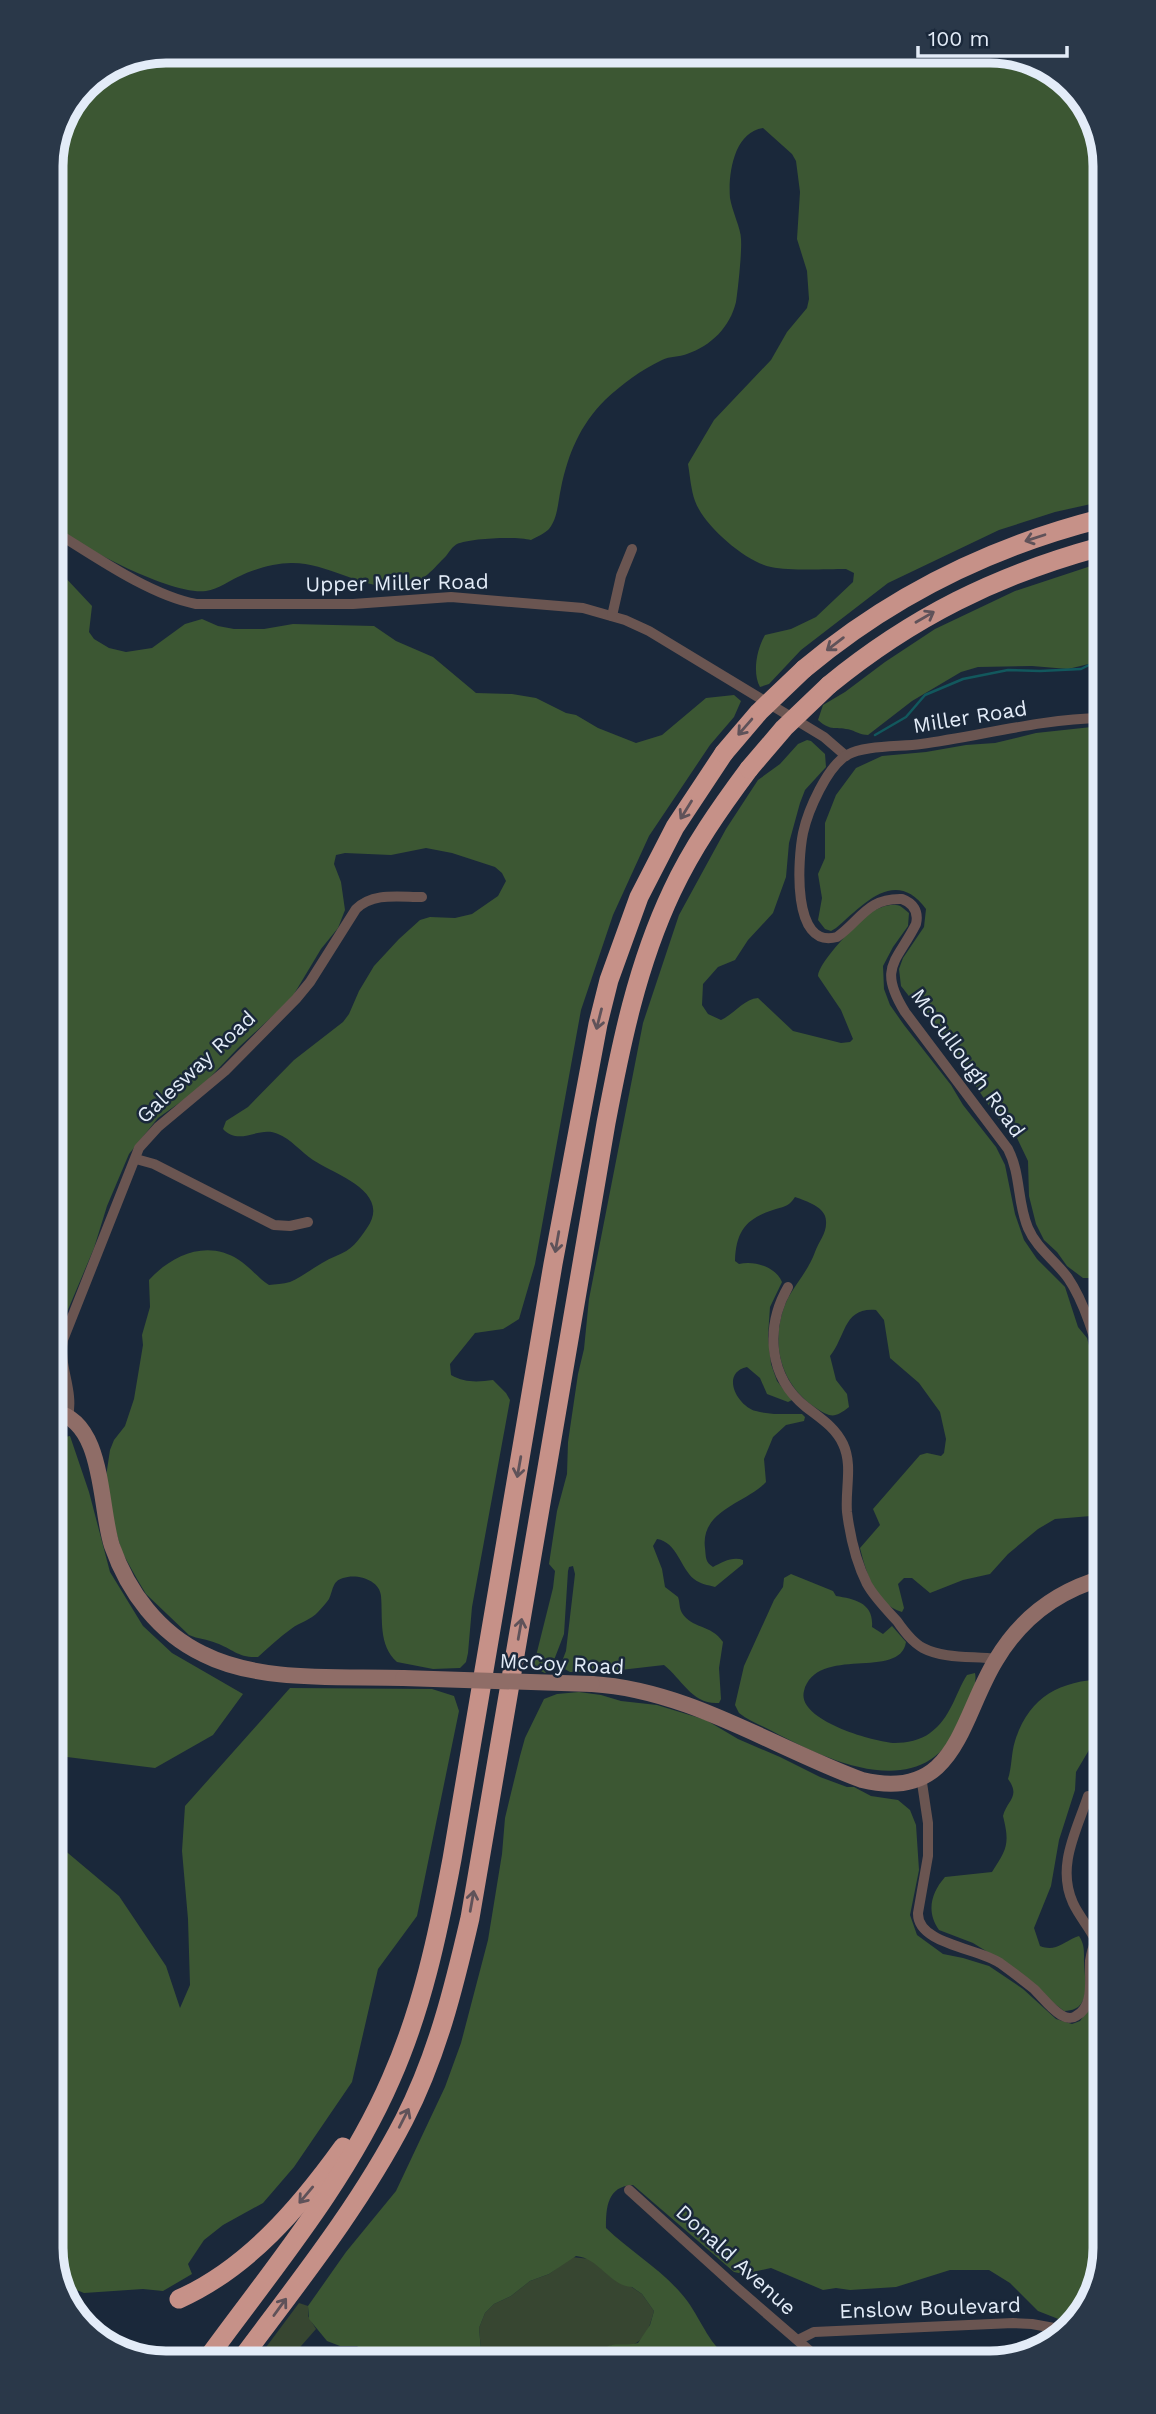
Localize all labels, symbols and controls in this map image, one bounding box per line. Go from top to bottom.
scale bar [918,14,1067,58]
text: 100 m [928,26,990,51]
one-way arrow [1024,533,1046,545]
street label: Upper Miller Road [305,568,489,597]
one-way arrow [914,610,934,624]
one-way arrow [826,637,845,652]
street label: Miller Road [911,695,1029,738]
one-way arrow [737,718,753,736]
one-way arrow [678,799,692,819]
street label: McCullough Road [906,983,1031,1142]
street label: Galesway Road [131,1005,260,1128]
one-way arrow [592,1007,605,1030]
one-way arrow [550,1230,563,1253]
one-way arrow [512,1455,525,1477]
one-way arrow [514,1618,527,1641]
street label: McCoy Road [499,1648,625,1679]
one-way arrow [466,1891,480,1913]
one-way arrow [398,2108,412,2129]
one-way arrow [298,2186,314,2204]
street label: Donald Avenue [671,2199,801,2320]
street label: Enslow Boulevard [839,2292,1021,2323]
one-way arrow [272,2299,287,2317]

